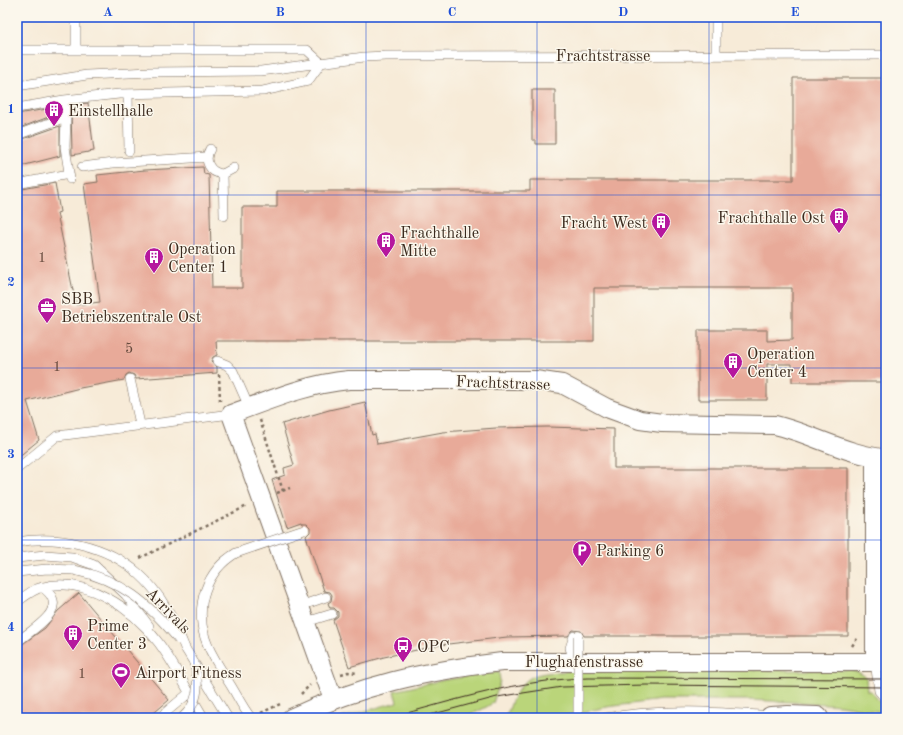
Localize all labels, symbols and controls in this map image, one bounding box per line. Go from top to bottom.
text: A [103,6,113,19]
text: B [275,6,285,19]
text: C [448,6,456,19]
text: D [618,6,628,19]
text: E [791,6,800,19]
street label: Frachtstrasse [556,49,650,65]
building icon: Einstellhalle [43,99,65,127]
text: 1 [7,103,15,116]
place label: Einstellhalle [68,104,153,120]
building icon: Frachthalle Ost [828,206,850,234]
building icon: Fracht West [650,211,672,239]
place label: Frachthalle Ost [718,211,825,227]
place label: Fracht West [561,216,647,232]
place label: Frachthalle Mitte [400,226,479,260]
building icon: Frachthalle Mitte [375,230,397,258]
place label: Operation Center 1 [168,242,236,276]
building icon: Operation Center 1 [143,246,165,274]
house number: 1 [38,251,46,265]
text: 2 [7,276,15,289]
place label: SBB Betriebszentrale Ost [61,292,202,326]
office icon: SBB Betriebszentrale Ost [36,296,58,324]
house number: 5 [125,342,133,356]
place label: Operation Center 4 [747,347,815,381]
building icon: Operation Center 4 [722,351,744,379]
house number: 1 [53,360,61,374]
street label: Frachtstrasse [455,374,551,394]
text: 3 [7,448,15,461]
parking icon: Parking 6 [571,539,593,567]
place label: Parking 6 [596,544,664,560]
street label: Arrivals [142,585,193,637]
place label: Prime Center 3 [87,619,147,653]
text: 4 [7,621,15,634]
building icon: Prime Center 3 [62,623,84,651]
bus stop icon: OPC [392,635,414,663]
place label: OPC [417,640,450,656]
street label: Flughafenstrasse [525,655,643,671]
sports icon: Airport Fitness [110,661,132,689]
place label: Airport Fitness [135,666,242,682]
house number: 1 [78,667,86,681]

